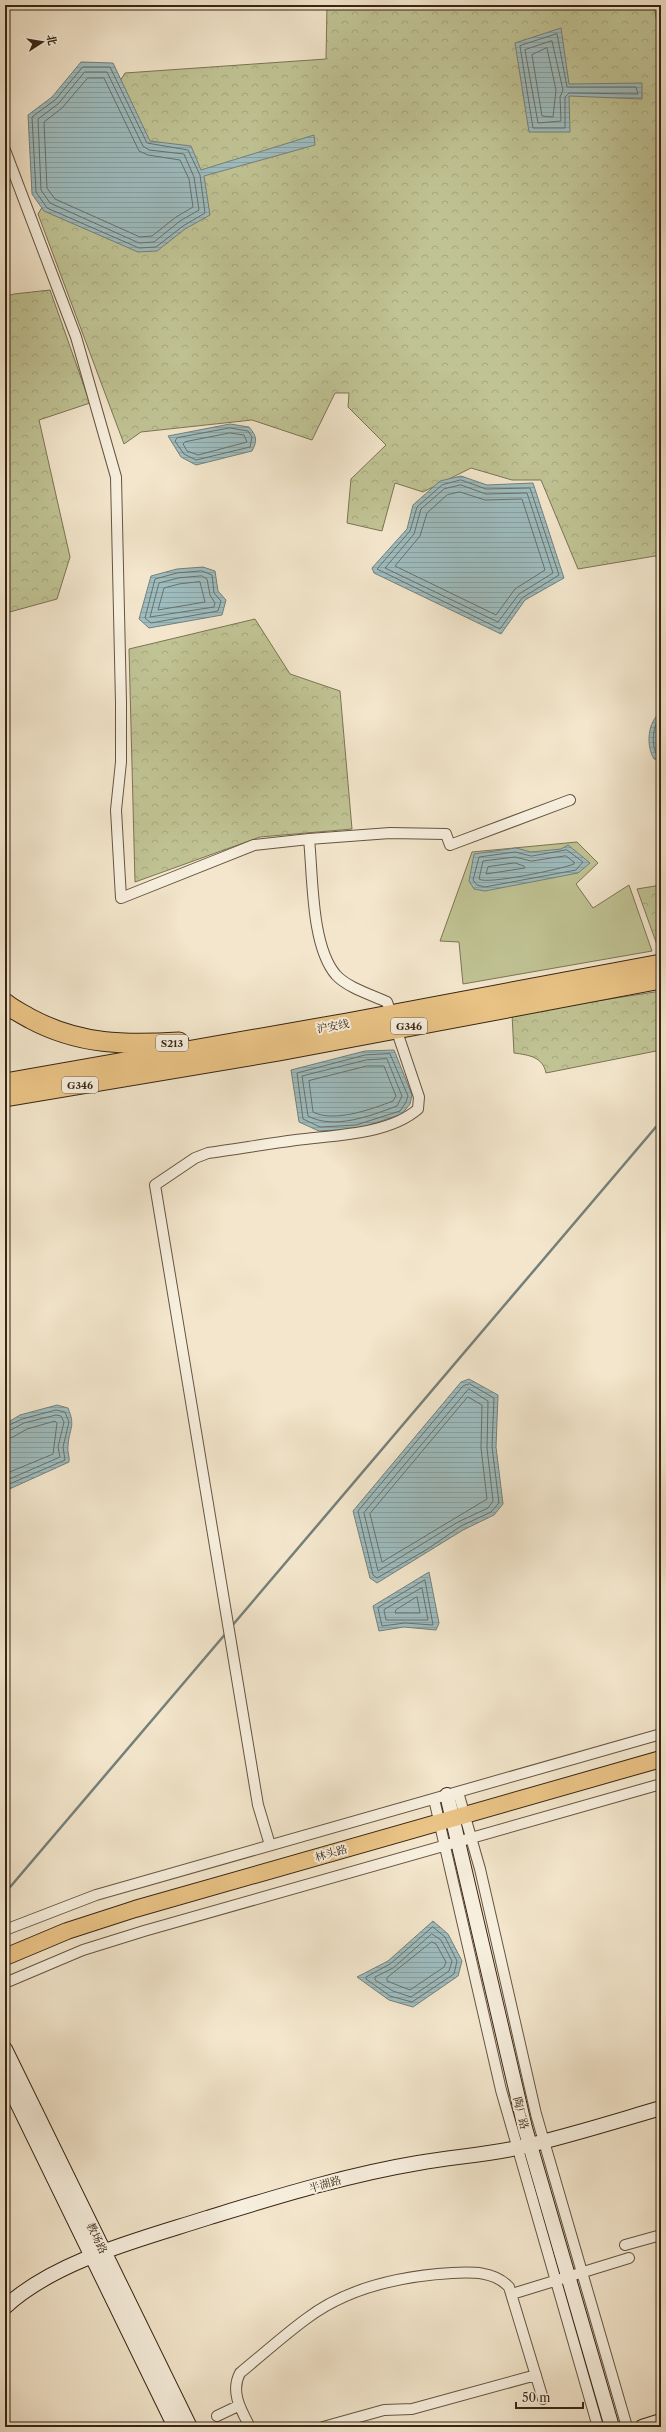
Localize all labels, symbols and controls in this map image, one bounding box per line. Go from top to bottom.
north arrow [22,22,62,62]
text: 北 [44,33,60,47]
street label: 沪安线 [316,1016,350,1036]
road number: G346 [391,1018,427,1034]
road number: S213 [156,1035,188,1051]
road number: G346 [62,1077,98,1093]
street label: 林头路 [313,1842,349,1864]
street label: 陶厂路 [510,2095,532,2131]
street label: 半湖路 [307,2173,343,2195]
street label: 教场路 [83,2220,111,2256]
scale bar [516,2384,583,2410]
text: 50 m [522,2390,551,2405]

